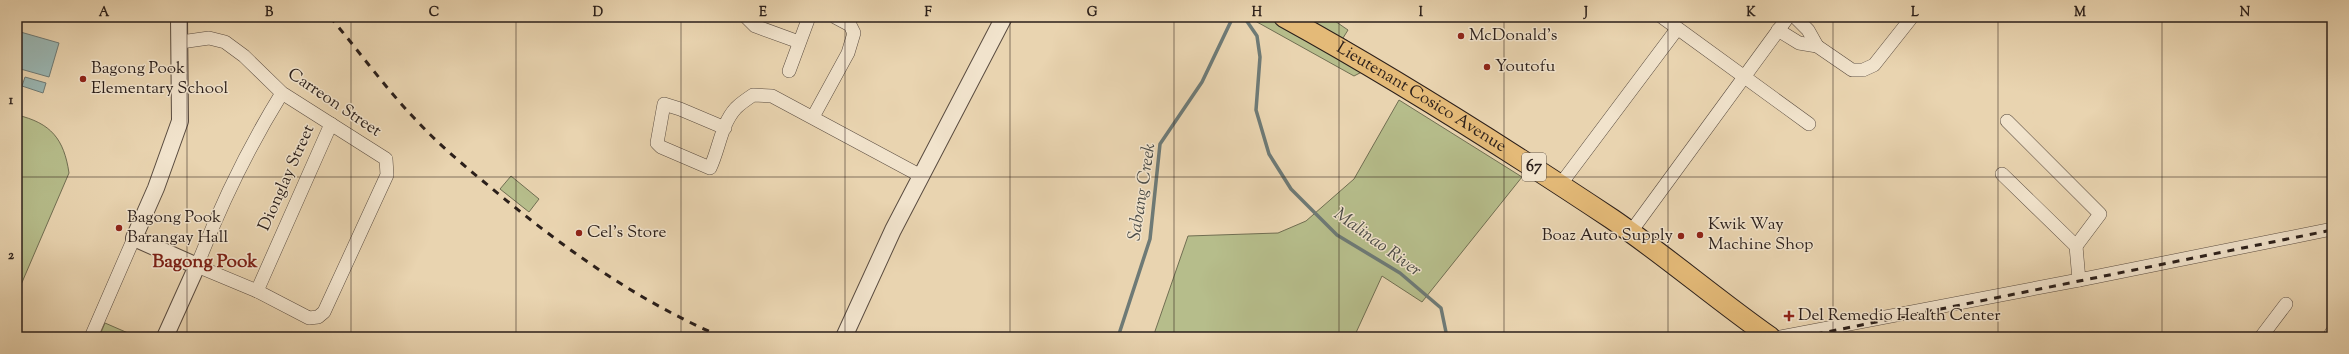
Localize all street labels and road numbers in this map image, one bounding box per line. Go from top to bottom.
street label: Lieutenant Cosico Avenue [1332,37,1511,159]
street label: Carreon Street [282,63,386,143]
street label: Dionglay Street [253,121,321,235]
road number: 67 [1522,153,1546,181]

